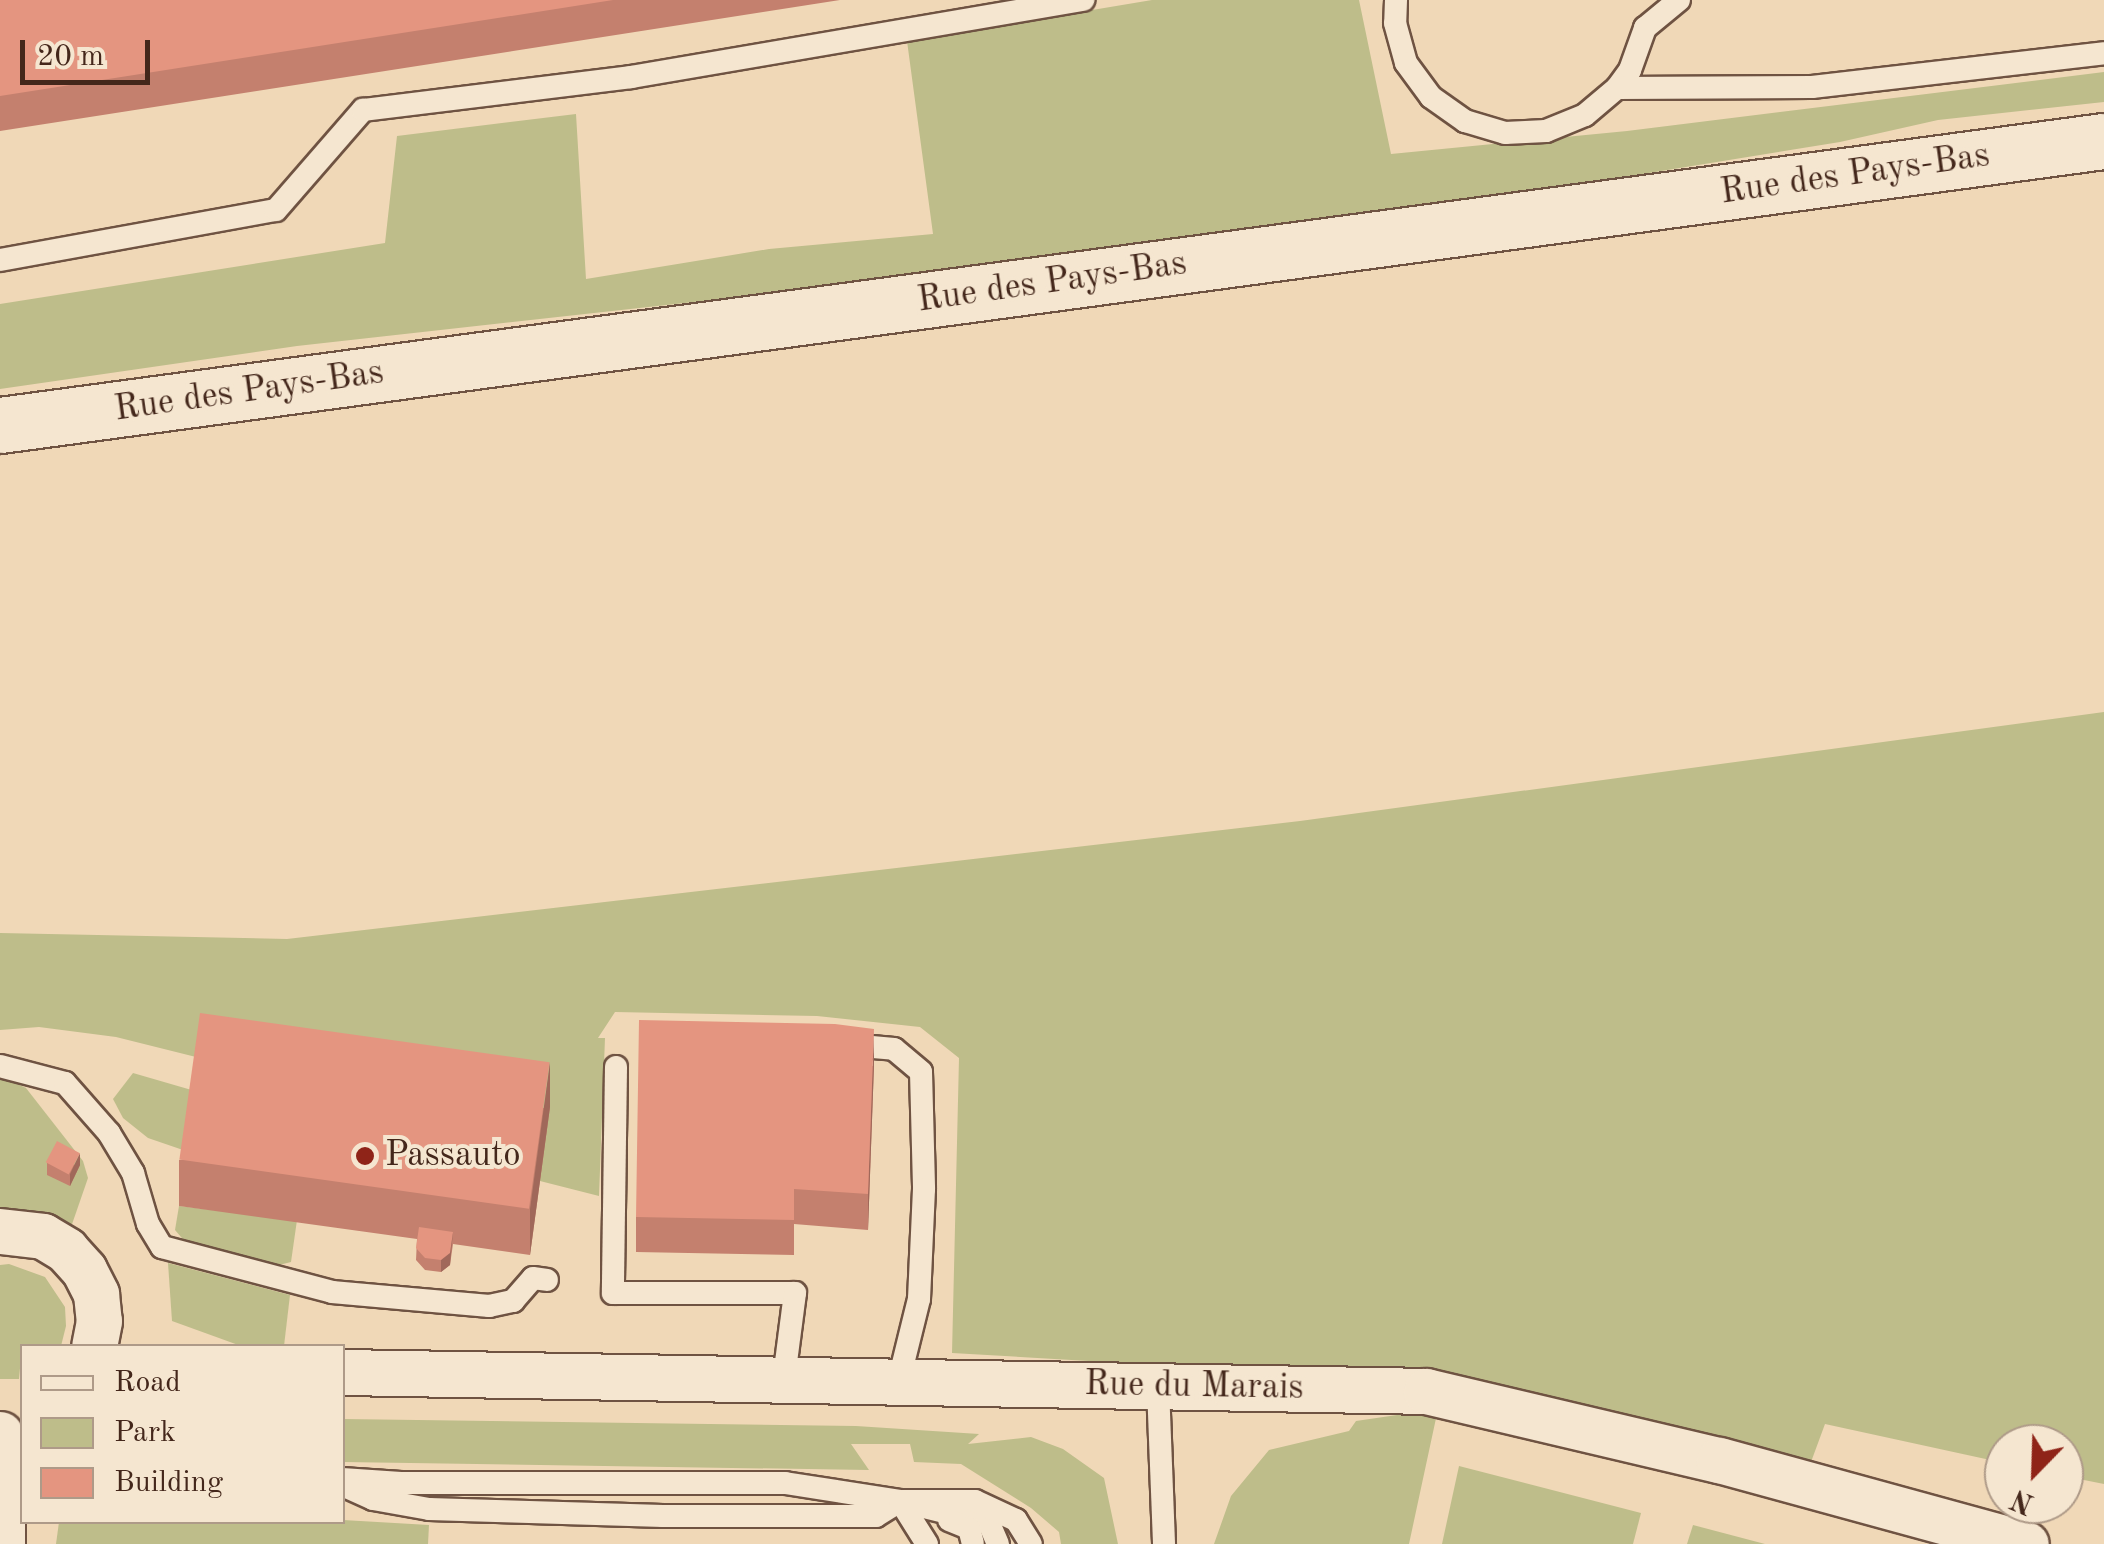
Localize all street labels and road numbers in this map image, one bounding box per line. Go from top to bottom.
street label: Rue des Pays-Bas [1718,135,1992,215]
street label: Rue des Pays-Bas [915,243,1189,323]
street label: Rue des Pays-Bas [112,352,386,432]
street label: Rue du Marais [1084,1364,1304,1410]

